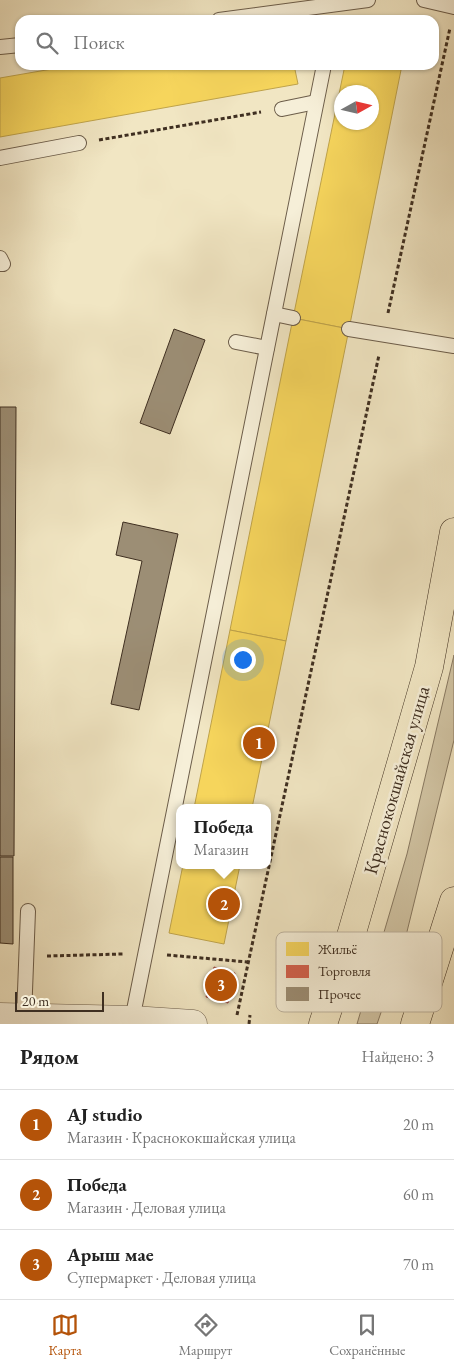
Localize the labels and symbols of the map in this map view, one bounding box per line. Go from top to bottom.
north arrow [334,85,379,130]
your location [230,647,256,673]
street label: Краснококшайская улица [358,683,435,877]
pin: 1 [243,724,275,762]
pin: 2 [208,885,240,923]
legend [276,932,442,1012]
text: Жильё [317,940,358,958]
text: Торговля [318,962,371,980]
pin: 3 [205,966,237,1004]
text: Прочее [318,985,361,1003]
scale bar [15,989,104,1012]

